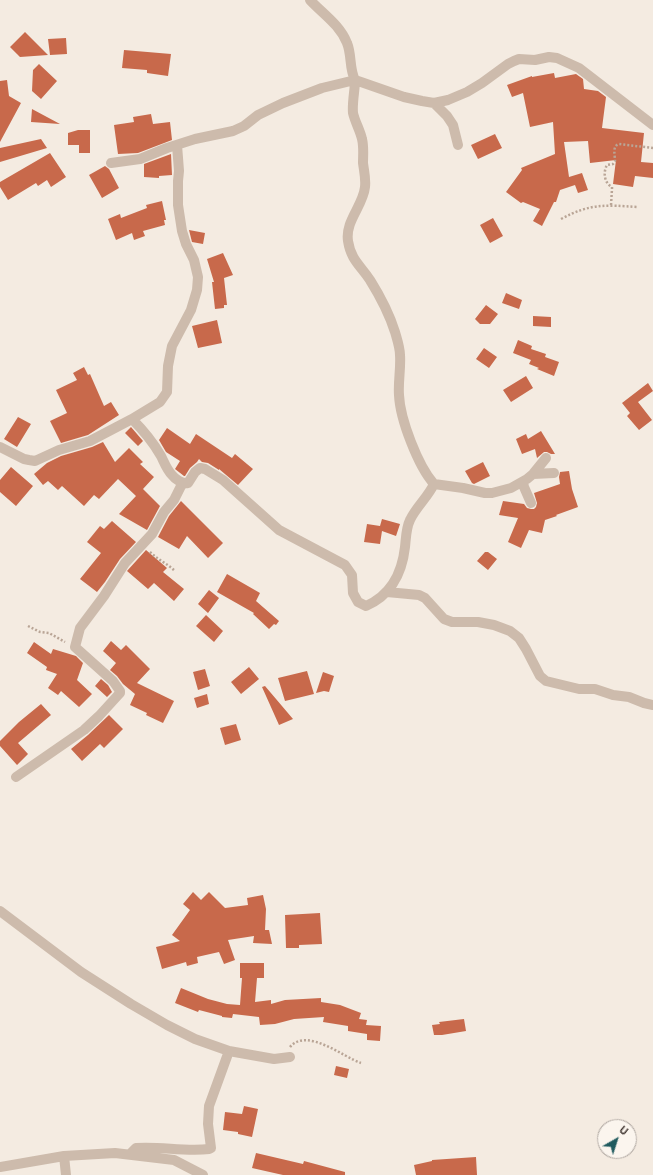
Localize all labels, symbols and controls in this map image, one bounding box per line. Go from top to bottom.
north arrow [597,1119,637,1159]
text: U [617,1123,631,1138]

